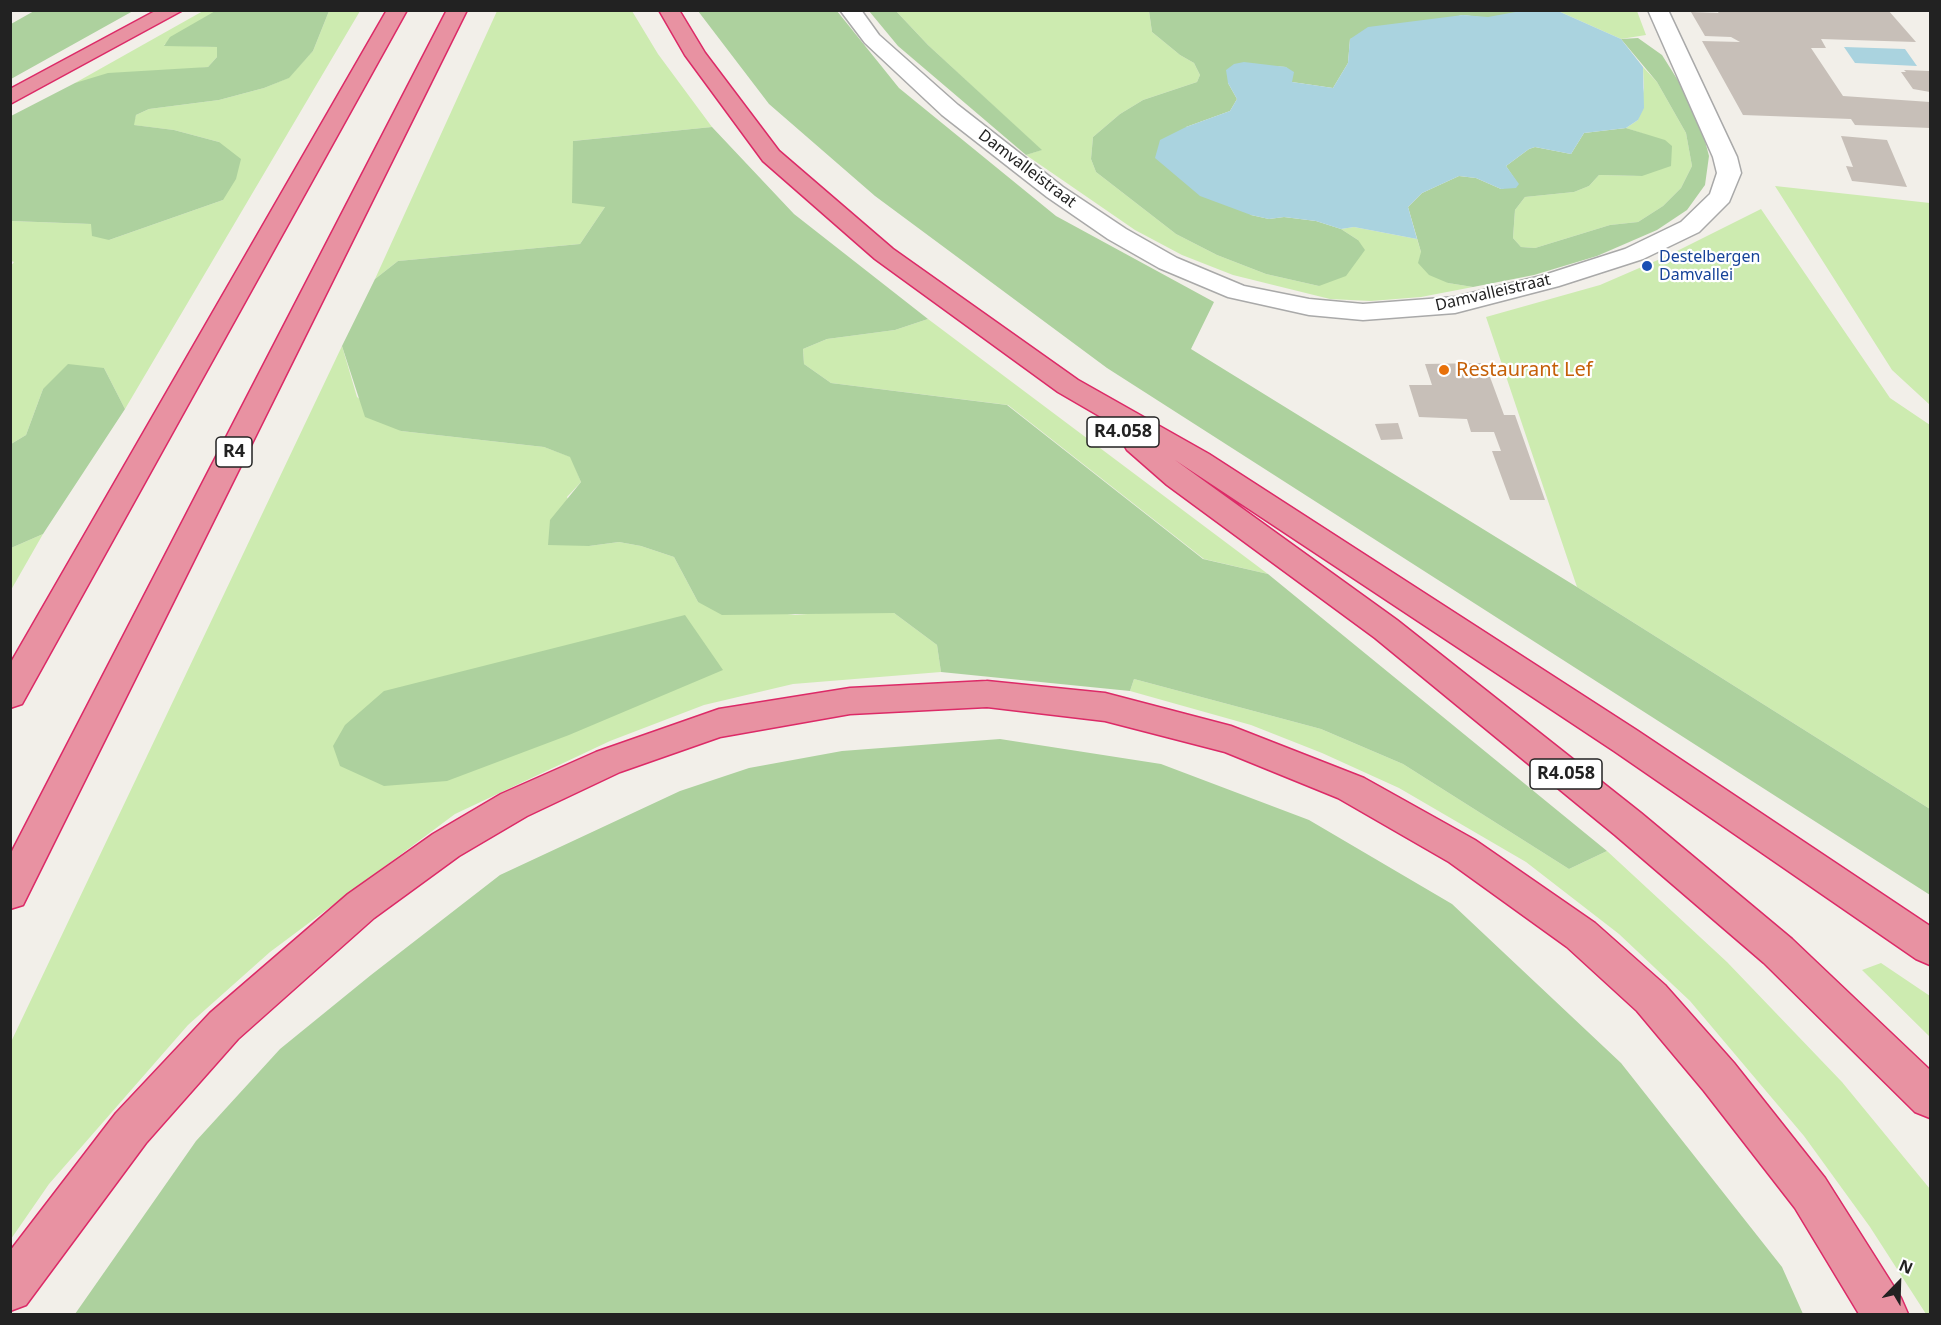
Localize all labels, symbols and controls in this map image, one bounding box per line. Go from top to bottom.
street label: Damvalleistraat [974,126,1080,212]
place label: Destelbergen Damvallei [1659,247,1760,285]
marker: Destelbergen Damvallei [1640,259,1654,273]
street label: Damvalleistraat [1434,270,1552,316]
place label: Restaurant Lef [1456,358,1593,382]
marker: Restaurant Lef [1437,363,1451,377]
road number: R4.058 [1087,417,1159,447]
road number: R4 [216,437,252,467]
road number: R4.058 [1530,759,1602,789]
north arrow [1869,1253,1929,1313]
text: N [1896,1254,1916,1279]

